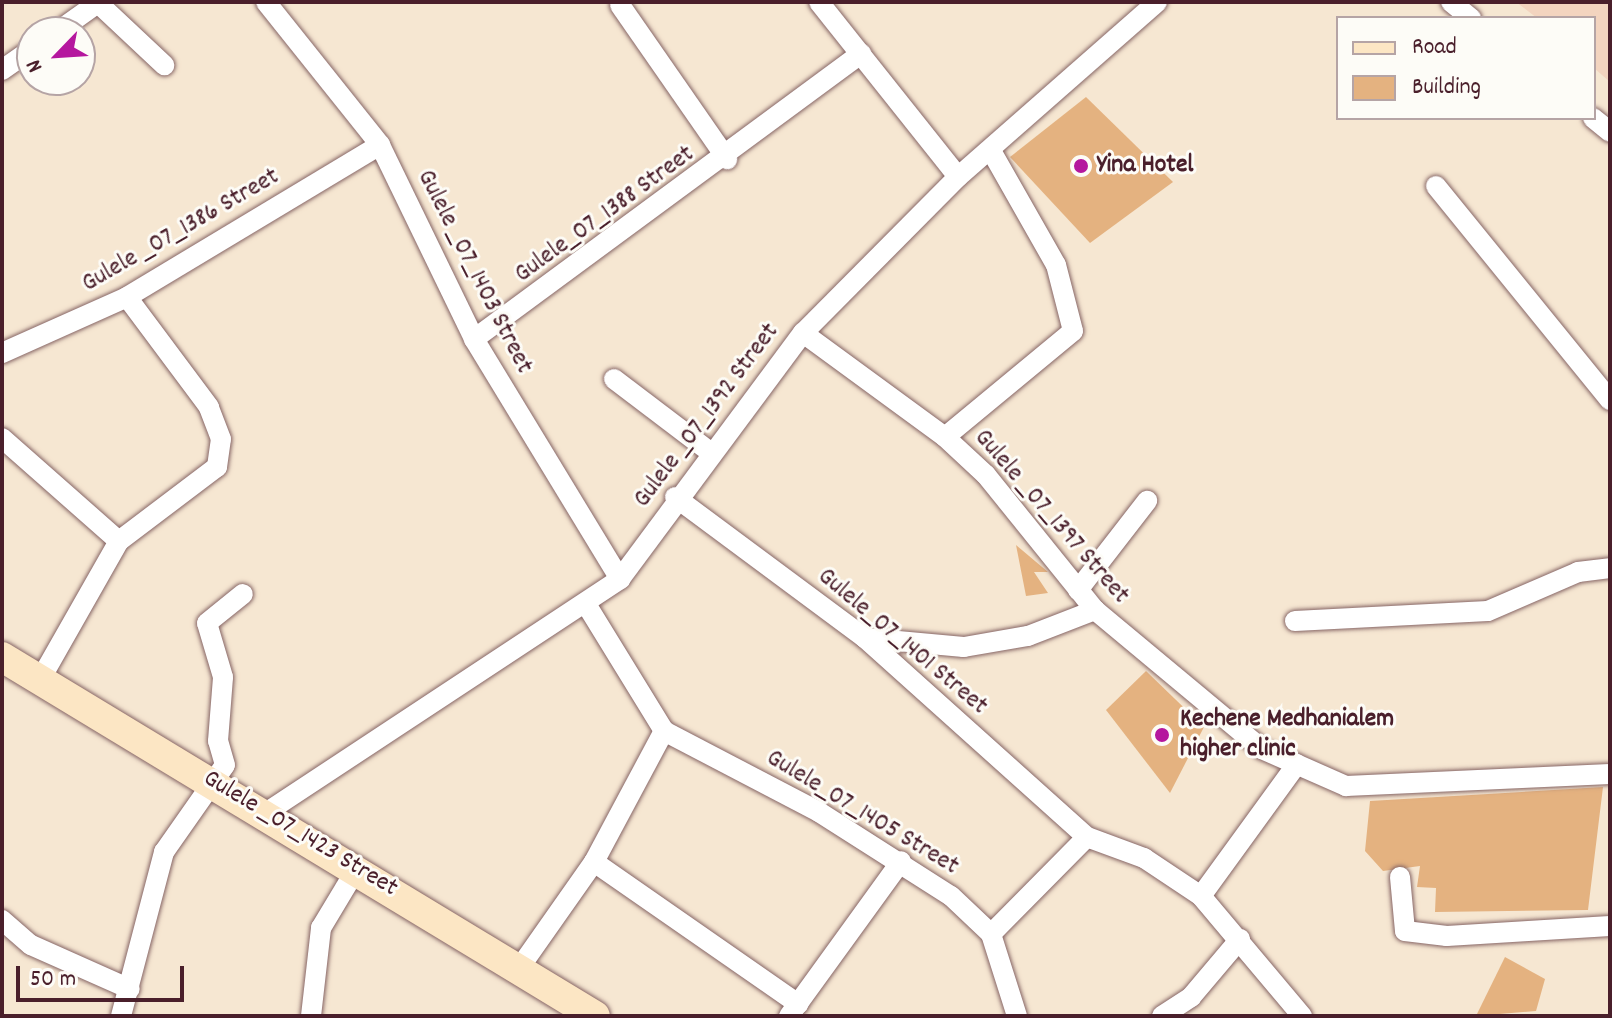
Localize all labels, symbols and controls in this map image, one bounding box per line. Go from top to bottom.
north arrow [16,16,96,96]
legend [1336,16,1596,120]
text: Road [1412,31,1457,65]
text: N [19,54,52,77]
text: Building [1412,71,1481,105]
street label: Gulele_07_1388 Street [509,139,701,291]
place label: Yina Hotel [1097,150,1194,182]
marker: Yina Hotel [1072,157,1090,175]
street label: Gulele _07_1386 Street [77,162,285,300]
street label: Gulele _07_1403 Street [409,165,539,379]
street label: Gulele _07_1392 Street [627,318,787,514]
street label: Gulele _07_1397 Street [967,423,1135,611]
street label: Gulele_07_1401 Street [811,562,993,722]
place label: Kechene Medhanialem higher clinic [1180,704,1394,766]
marker: Kechene Medhanialem higher clinic [1151,724,1173,746]
street label: Gulele_07_1405 Street [760,743,964,883]
street label: Gulele _07_1423 Street [197,764,403,904]
scale bar [20,950,188,1000]
text: 50 m [30,963,76,997]

